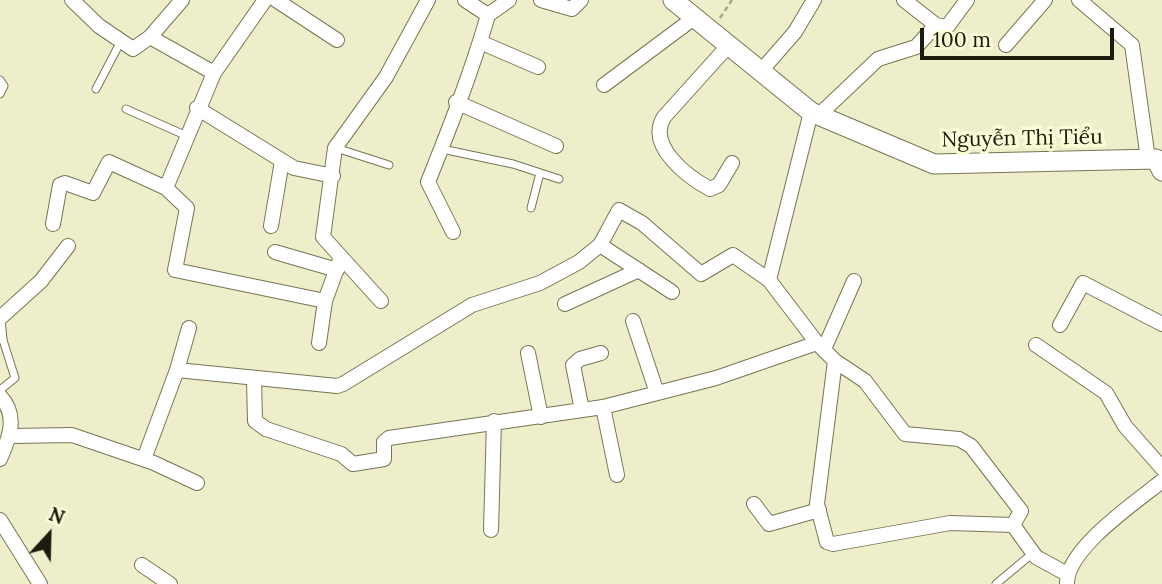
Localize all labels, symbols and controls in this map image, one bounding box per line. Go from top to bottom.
scale bar [924,14,1118,58]
text: 100 m [933,26,991,53]
street label: Nguyễn Thị Tiểu [941,125,1103,153]
north arrow [14,500,84,570]
text: N [46,502,68,529]

